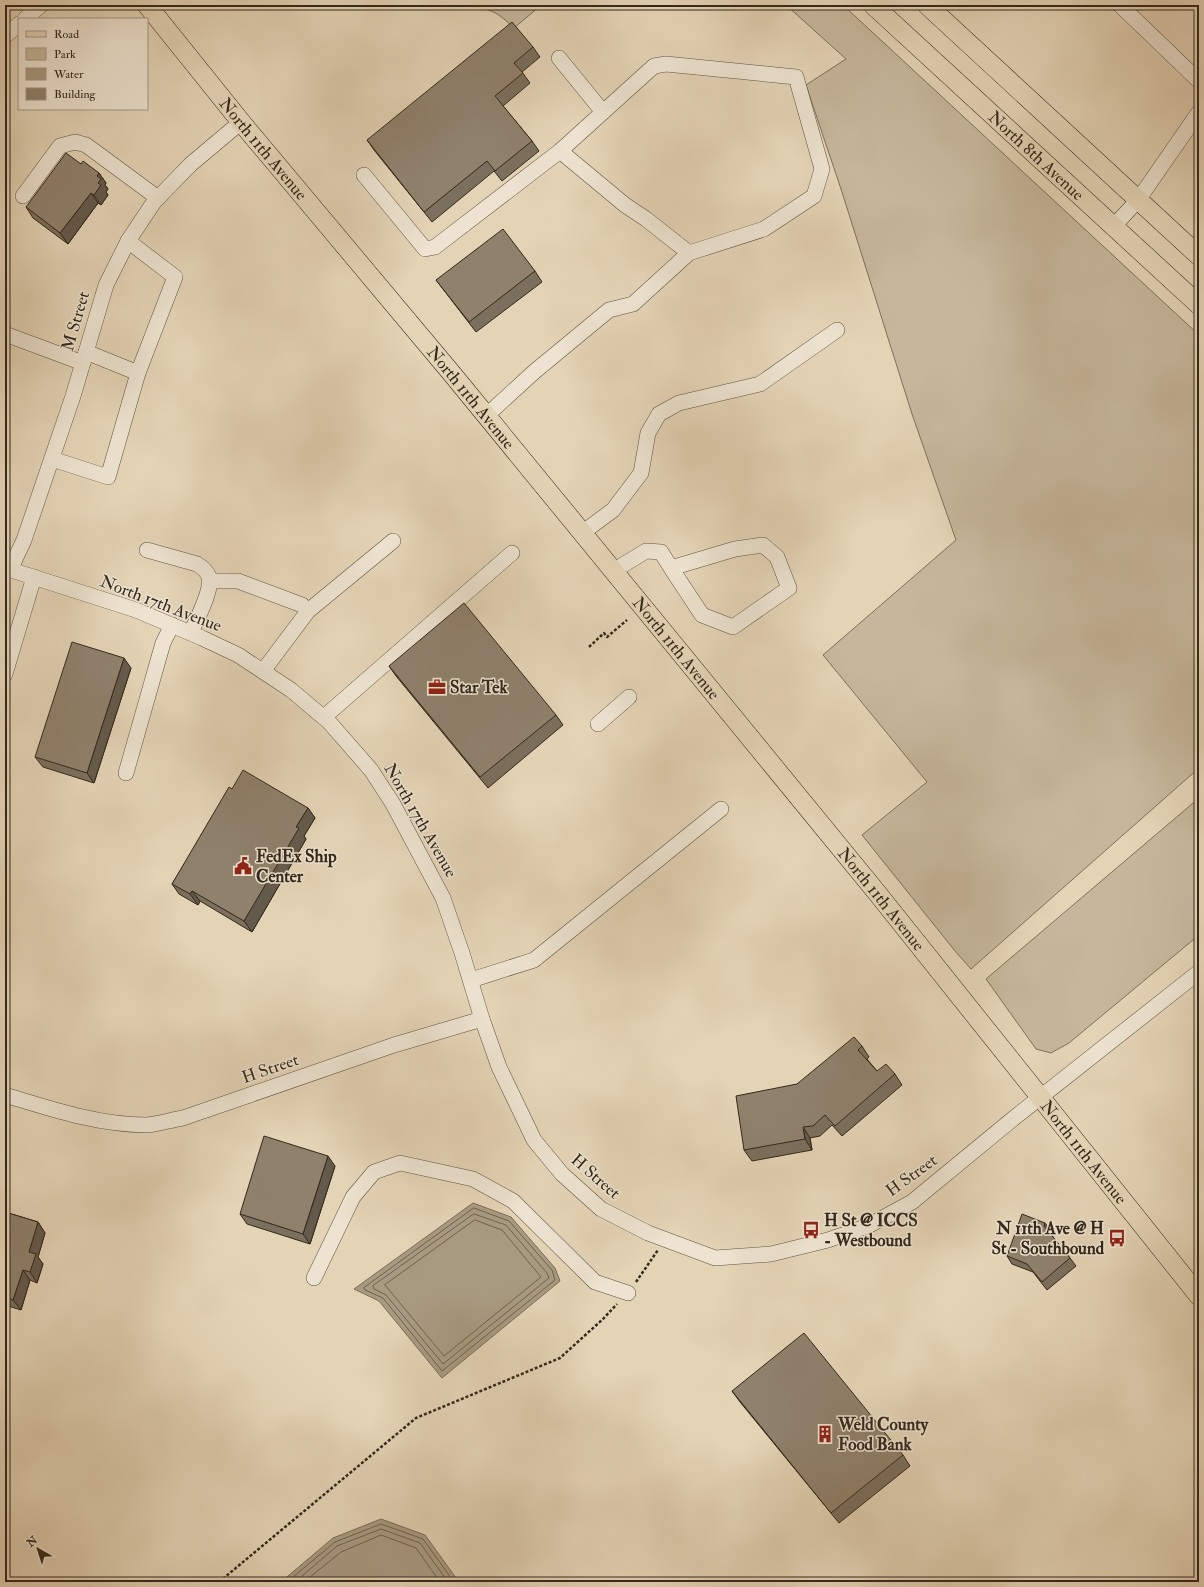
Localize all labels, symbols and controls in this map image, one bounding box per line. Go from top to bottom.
legend [18,18,148,110]
text: Road [54,27,79,42]
text: Park [54,47,76,62]
text: Water [53,67,84,82]
text: Building [54,87,97,102]
street label: North 11th Avenue [215,94,312,204]
street label: North 8th Avenue [984,106,1088,205]
street label: M Street [57,288,94,353]
street label: North 11th Avenue [422,342,519,453]
street label: North 17th Avenue [97,571,225,636]
street label: North 11th Avenue [628,593,724,704]
office icon: Star Tek [427,677,447,697]
place label: Star Tek [450,677,508,698]
street label: North 17th Avenue [379,759,462,881]
street label: North 11th Avenue [833,843,929,955]
place label: FedEx Ship Center [256,846,337,887]
public building icon: FedEx Ship Center [233,856,253,876]
street label: H Street [239,1049,302,1088]
street label: North 11th Avenue [1036,1096,1131,1208]
street label: H Street [567,1149,625,1204]
street label: H Street [881,1149,942,1201]
place label: H St @ ICCS - Westbound [824,1210,918,1251]
place label: N 11th Ave @ H St - Southbound [992,1218,1105,1259]
bus stop icon: H St @ ICCS - Westbound [801,1220,821,1240]
bus stop icon: N 11th Ave @ H St - Southbound [1107,1228,1127,1248]
place label: Weld County Food Bank [837,1414,929,1455]
building icon: Weld County Food Bank [815,1424,835,1444]
north arrow [18,1529,58,1569]
text: N [23,1533,41,1550]

